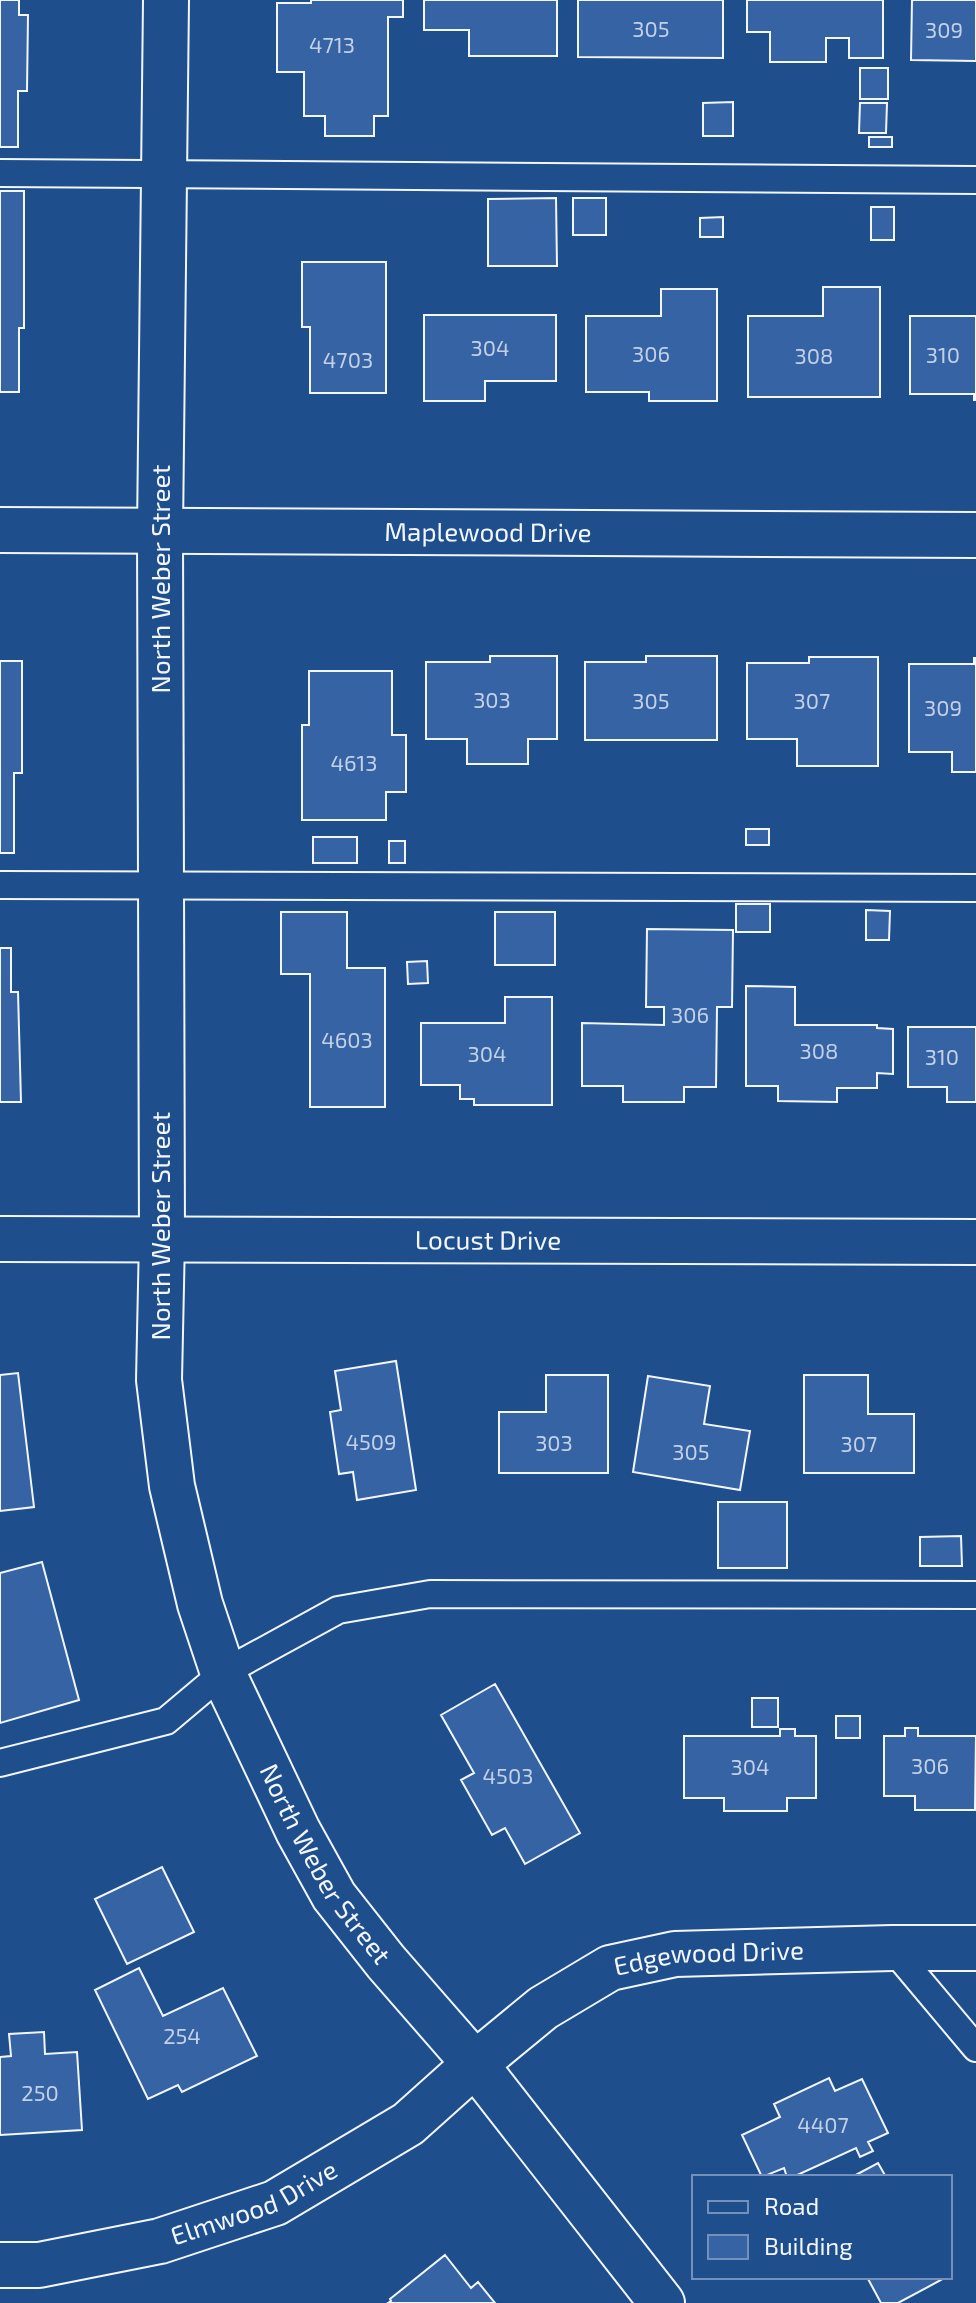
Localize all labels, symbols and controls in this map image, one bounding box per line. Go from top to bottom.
house number: 305 [632,15,670,41]
house number: 309 [925,16,963,42]
house number: 4713 [309,31,355,57]
house number: 304 [470,334,510,360]
house number: 306 [632,340,670,366]
house number: 310 [926,341,960,367]
house number: 308 [795,342,833,368]
house number: 4703 [323,346,373,372]
street label: North Weber Street [144,464,175,693]
street label: Maplewood Drive [384,515,592,547]
house number: 303 [473,686,511,712]
house number: 305 [632,687,670,713]
house number: 307 [794,687,830,713]
house number: 309 [924,694,962,720]
house number: 4613 [330,749,378,775]
house number: 306 [671,1001,709,1027]
house number: 4603 [321,1026,373,1052]
house number: 308 [800,1037,838,1063]
house number: 304 [467,1040,507,1066]
house number: 310 [925,1043,959,1069]
street label: North Weber Street [144,1111,175,1340]
street label: Locust Drive [415,1223,561,1255]
house number: 4509 [345,1428,397,1454]
house number: 303 [535,1429,573,1455]
house number: 307 [841,1430,877,1456]
house number: 305 [672,1438,710,1464]
house number: 306 [911,1752,949,1778]
house number: 304 [730,1753,770,1779]
street label: North Weber Street [254,1758,398,1969]
house number: 4503 [483,1762,533,1788]
street label: Edgewood Drive [610,1933,804,1981]
house number: 254 [163,2022,201,2048]
house number: 250 [21,2079,59,2105]
house number: 4407 [797,2111,849,2137]
street label: Elmwood Drive [166,2153,342,2250]
legend [692,2175,952,2279]
text: Road [764,2191,819,2220]
text: Building [764,2231,853,2260]

